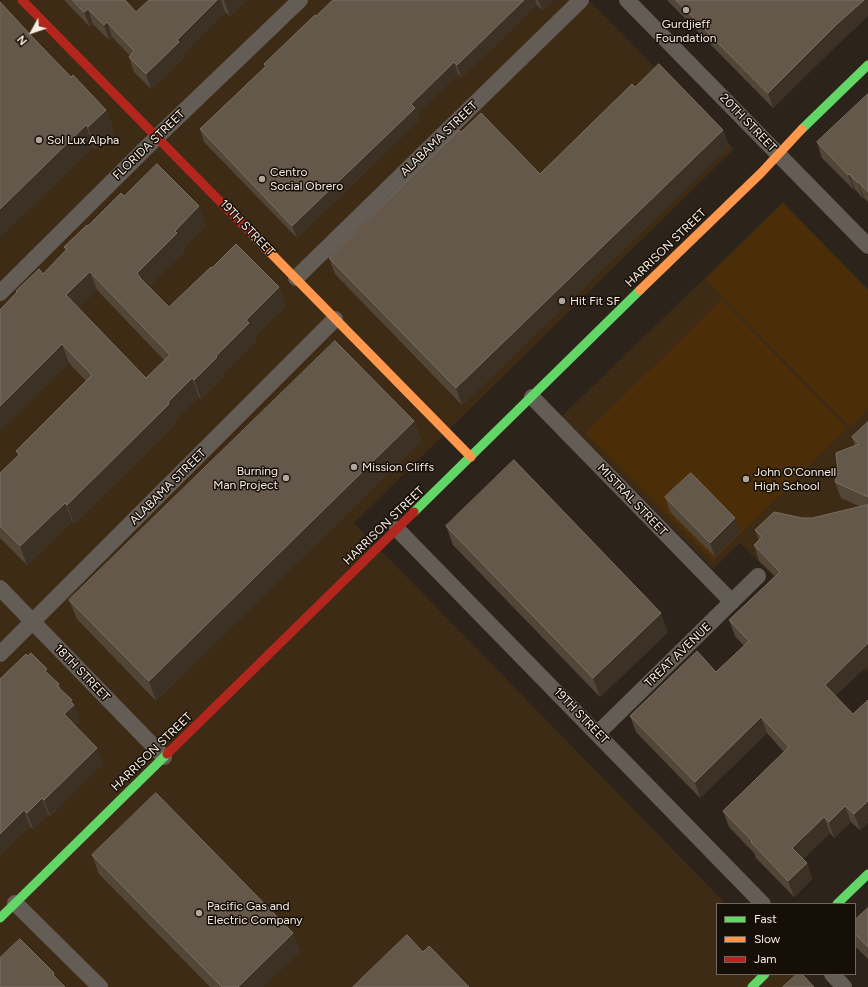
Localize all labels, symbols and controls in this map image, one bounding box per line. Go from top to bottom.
marker: Gurdjieff Foundation [681,5,691,15]
north arrow [12,12,52,52]
place label: Gurdjieff Foundation [656,17,716,45]
text: N [15,33,30,47]
street label: 20TH STREET [717,91,779,155]
street label: ALABAMA STREET [397,99,481,179]
street label: FLORIDA STREET [110,107,188,183]
place label: Sol Lux Alpha [47,133,119,147]
marker: Sol Lux Alpha [34,135,44,145]
place label: Centro Social Obrero [270,165,343,193]
marker: Centro Social Obrero [257,174,267,184]
street label: 19TH STREET [217,197,277,259]
street label: HARRISON STREET [623,206,709,290]
place label: Hit Fit SF [570,294,620,308]
marker: Hit Fit SF [557,296,567,306]
street label: ALABAMA STREET [127,446,209,528]
place label: Mission Cliffs [362,460,434,474]
street label: MISTRAL STREET [594,461,670,539]
marker: Mission Cliffs [349,462,359,472]
place label: Burning Man Project [213,464,278,492]
place label: John O'Connell High School [754,465,836,493]
marker: Burning Man Project [281,473,291,483]
marker: John O'Connell High School [741,474,751,484]
street label: HARRISON STREET [341,484,427,568]
street label: TREAT AVENUE [642,620,714,690]
street label: 18TH STREET [51,642,113,704]
street label: 19TH STREET [551,685,611,747]
street label: HARRISON STREET [109,710,195,794]
place label: Pacific Gas and Electric Company [207,899,303,927]
legend [716,903,856,975]
marker: Pacific Gas and Electric Company [194,908,204,918]
text: Fast [754,912,777,926]
text: Slow [754,932,780,946]
text: Jam [754,952,777,966]

